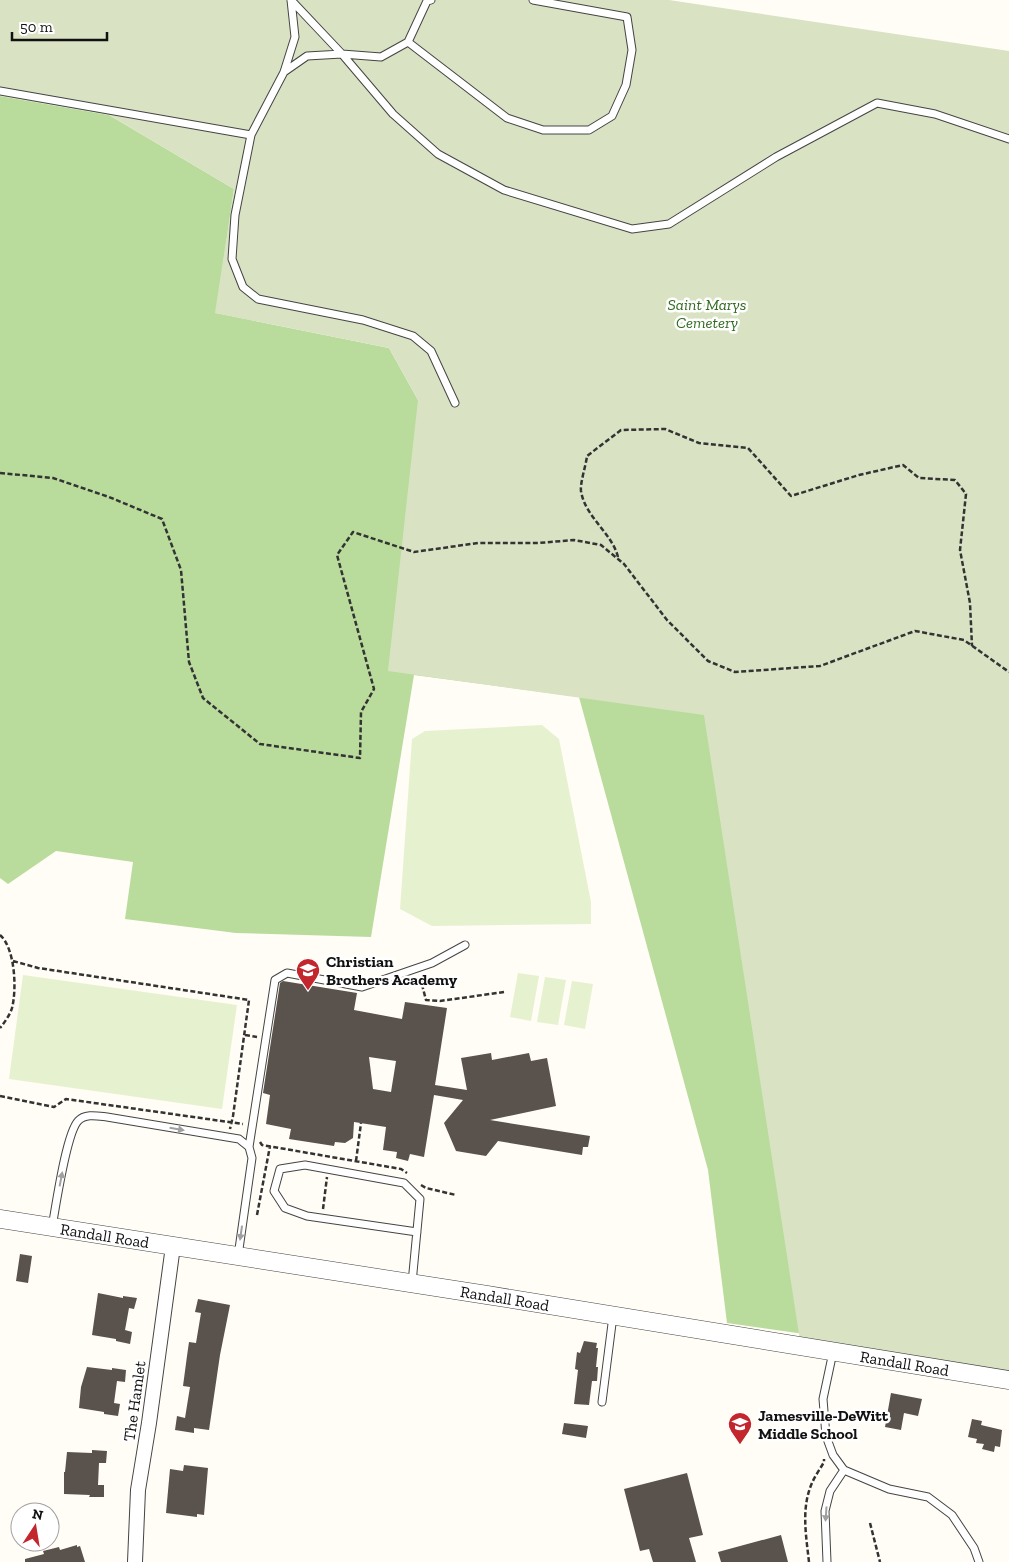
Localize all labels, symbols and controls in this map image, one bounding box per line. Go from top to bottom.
scale bar [12,10,108,42]
text: 50 m [20,18,53,36]
park label: Saint Marys Cemetery [668,295,747,332]
place label: Christian Brothers Academy [326,952,458,989]
school or university icon: Christian Brothers Academy [295,957,321,991]
one-way arrow [169,1125,185,1133]
one-way arrow [58,1171,66,1187]
street label: Randall Road [59,1220,151,1252]
one-way arrow [237,1225,245,1241]
street label: Randall Road [459,1282,551,1315]
street label: Randall Road [859,1347,951,1380]
street label: The Hamlet [119,1359,150,1443]
place label: Jamesville-DeWitt Middle School [758,1406,889,1443]
school or university icon: Jamesville-DeWitt Middle School [727,1411,753,1445]
north arrow [10,1502,60,1552]
text: N [31,1505,45,1524]
one-way arrow [822,1506,830,1522]

